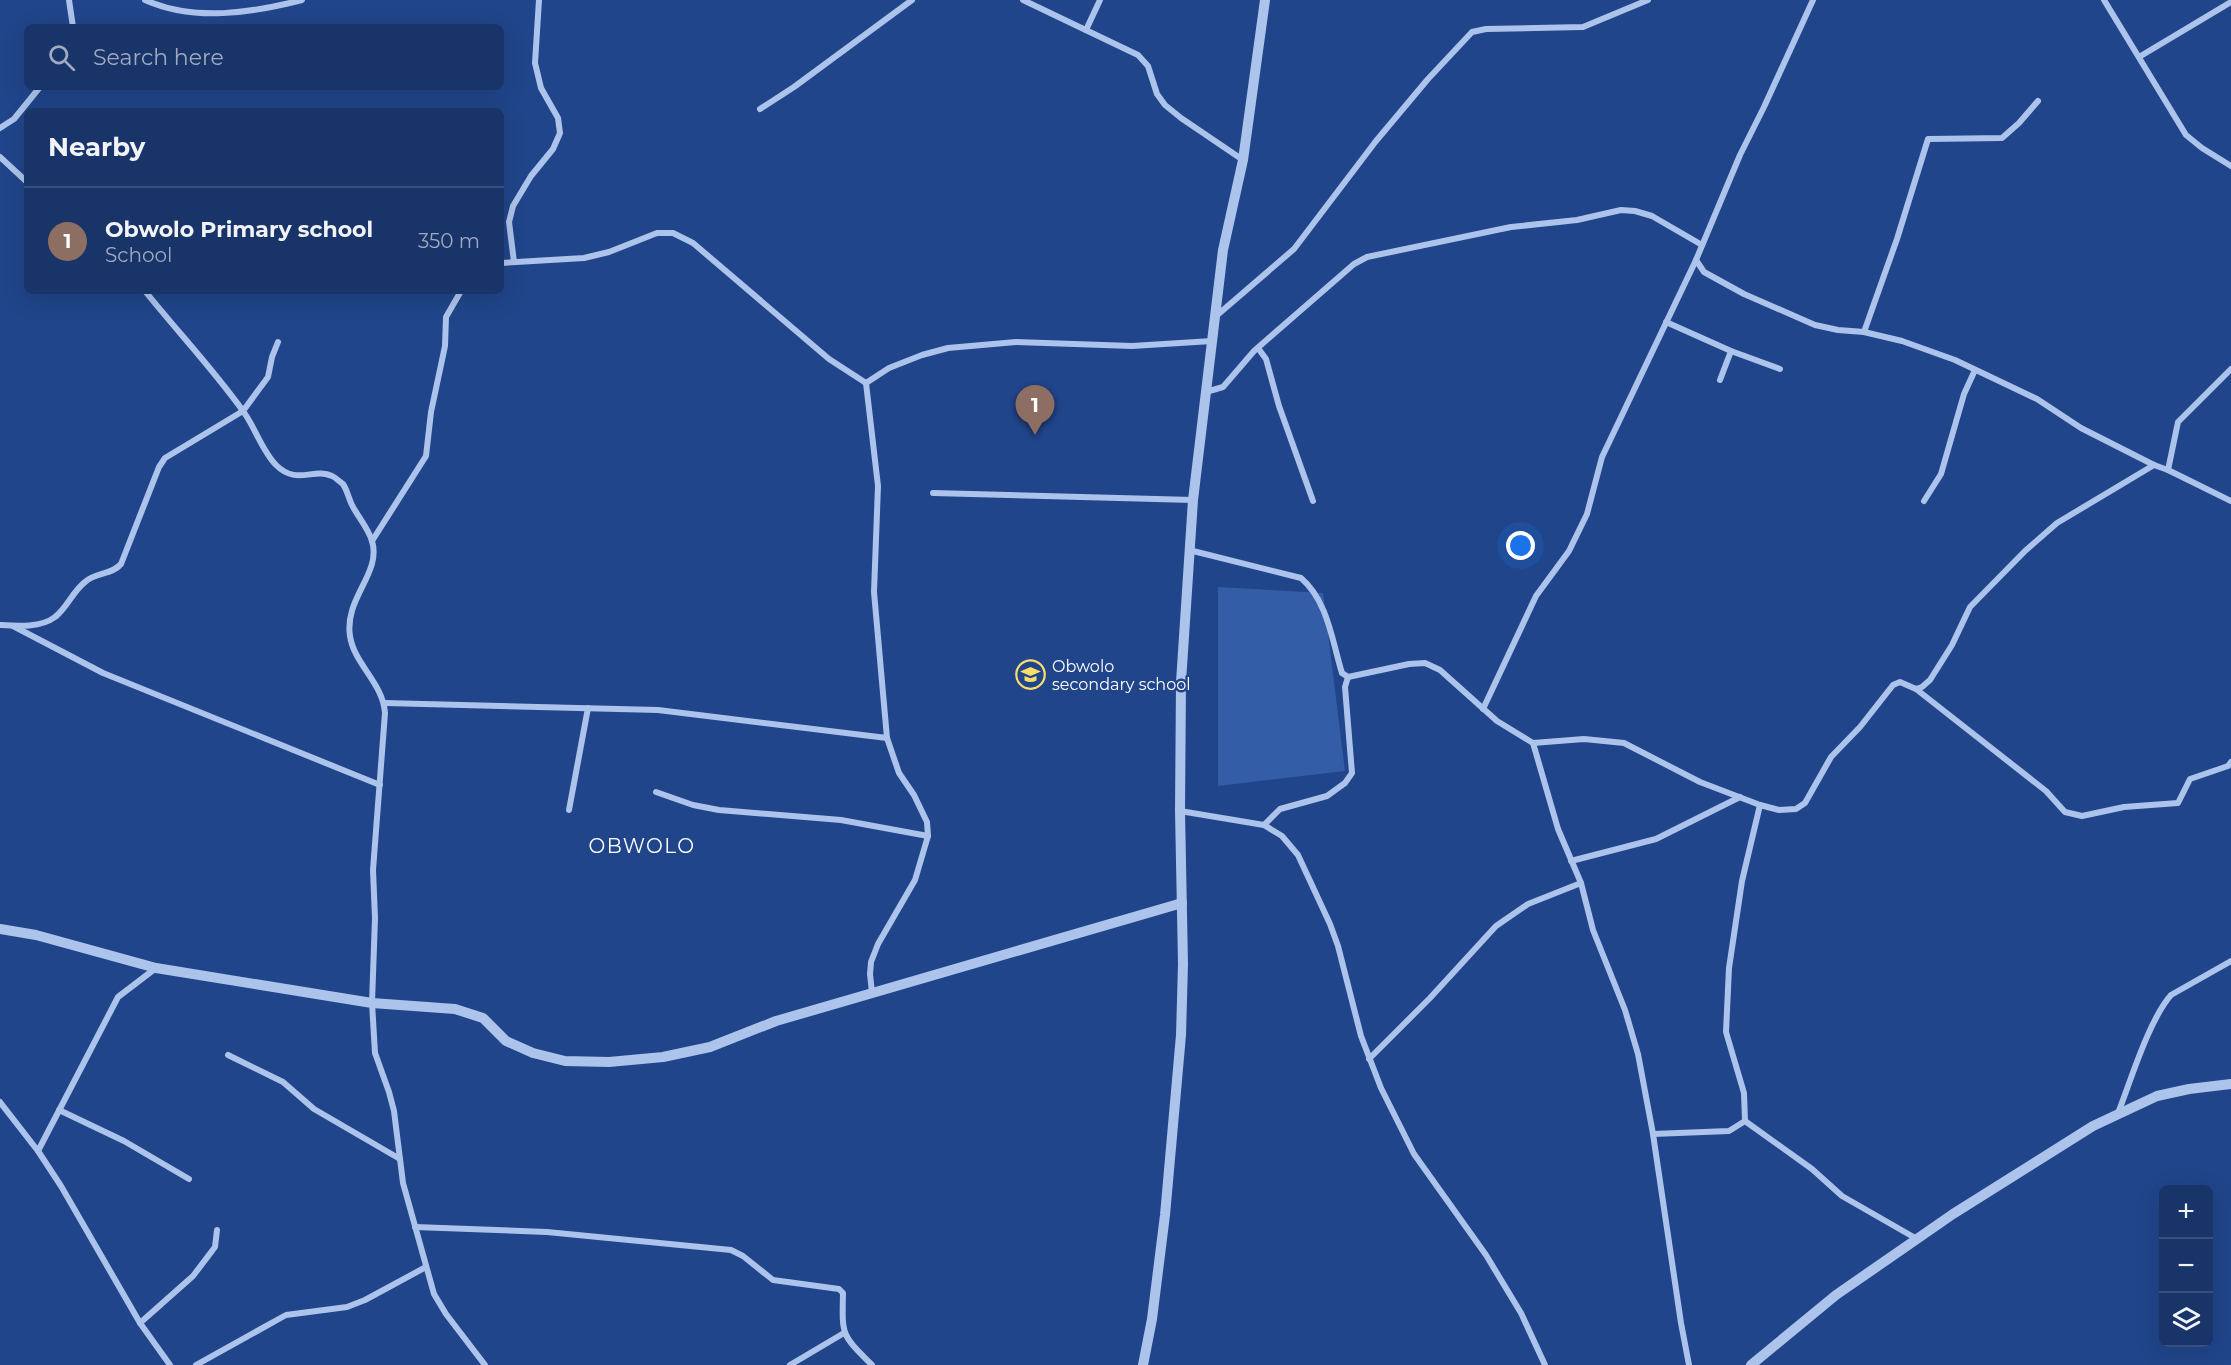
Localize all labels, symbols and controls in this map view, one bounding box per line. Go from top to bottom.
search box [24,24,504,90]
icon: search [45,41,78,74]
text: Search here [93,44,224,71]
text: Nearby [48,131,145,163]
text: Obwolo Primary school [105,216,373,243]
text: 1 [64,229,71,253]
text: 350 m [418,229,480,253]
text: School [105,243,172,267]
pin: 1 [1016,386,1054,435]
your location [1506,531,1535,560]
place label: Obwolo secondary school [1052,657,1191,694]
school or university icon: Obwolo secondary school [1015,659,1047,691]
district label: OBWOLO [589,834,696,858]
map controls [2159,1185,2213,1347]
button: + [2159,1185,2213,1239]
button: − [2159,1239,2213,1293]
button: layers [2159,1293,2213,1347]

